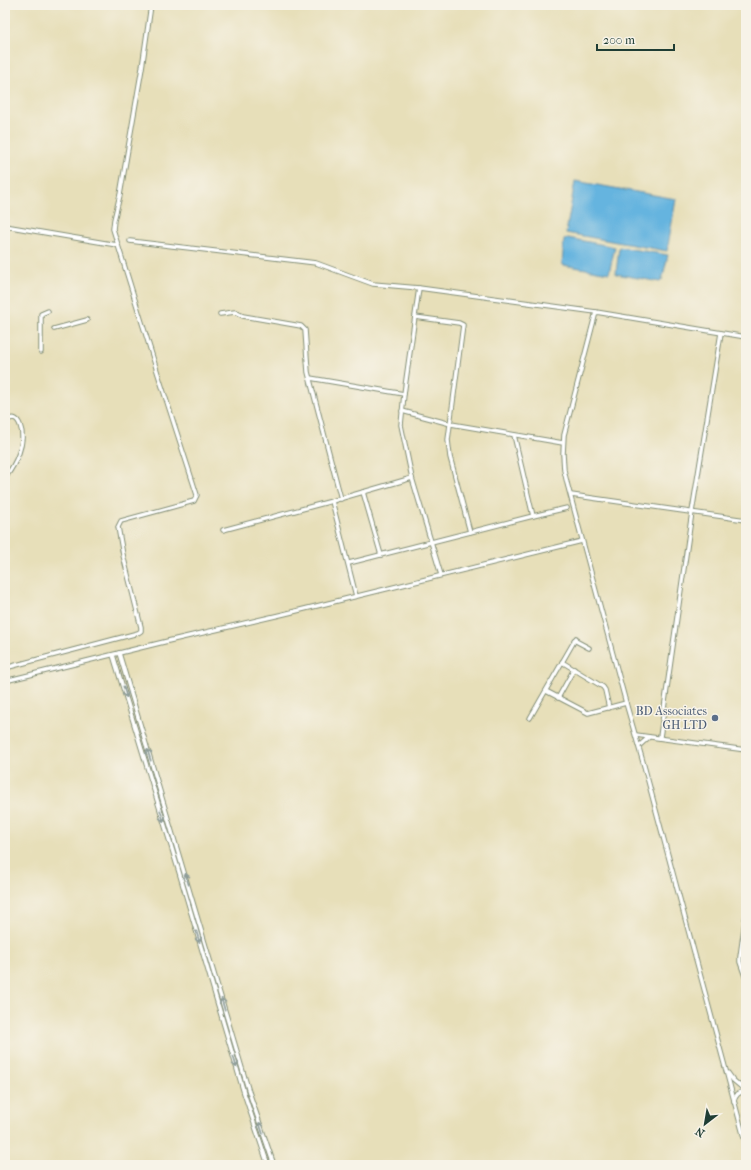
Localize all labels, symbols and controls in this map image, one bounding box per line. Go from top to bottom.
scale bar [597,26,674,52]
text: 200 m [603,33,635,47]
one-way arrow [122,685,129,698]
place label: BD Associates GH LTD [636,704,708,732]
marker: BD Associates GH LTD [710,713,720,723]
one-way arrow [145,748,152,761]
one-way arrow [159,810,166,823]
one-way arrow [182,873,190,886]
one-way arrow [195,930,202,943]
one-way arrow [219,998,226,1011]
one-way arrow [232,1055,239,1068]
north arrow [685,1104,725,1144]
one-way arrow [257,1122,265,1134]
text: N [693,1124,707,1140]

